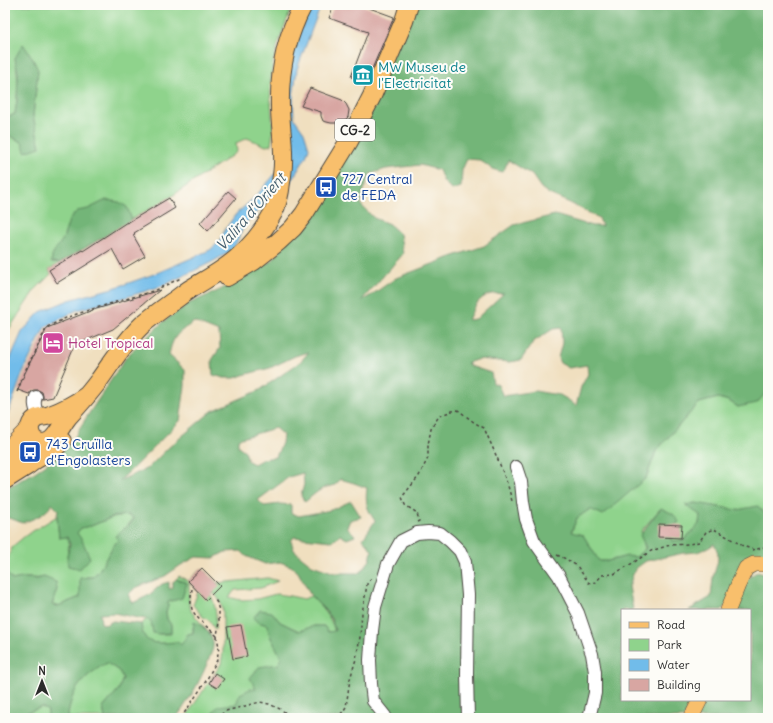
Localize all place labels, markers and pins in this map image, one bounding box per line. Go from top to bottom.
place label: MW Museu de l'Electricitat [378,58,466,92]
museum icon: MW Museu de l'Electricitat [350,62,376,88]
place label: 727 Central de FEDA [342,170,413,204]
bus stop icon: 727 Central de FEDA [313,174,339,200]
hotel icon: Hotel Tropical [40,330,66,356]
place label: Hotel Tropical [68,334,153,352]
place label: 743 Cruïlla d'Engolasters [46,435,131,469]
bus stop icon: 743 Cruïlla d'Engolasters [17,439,43,465]

